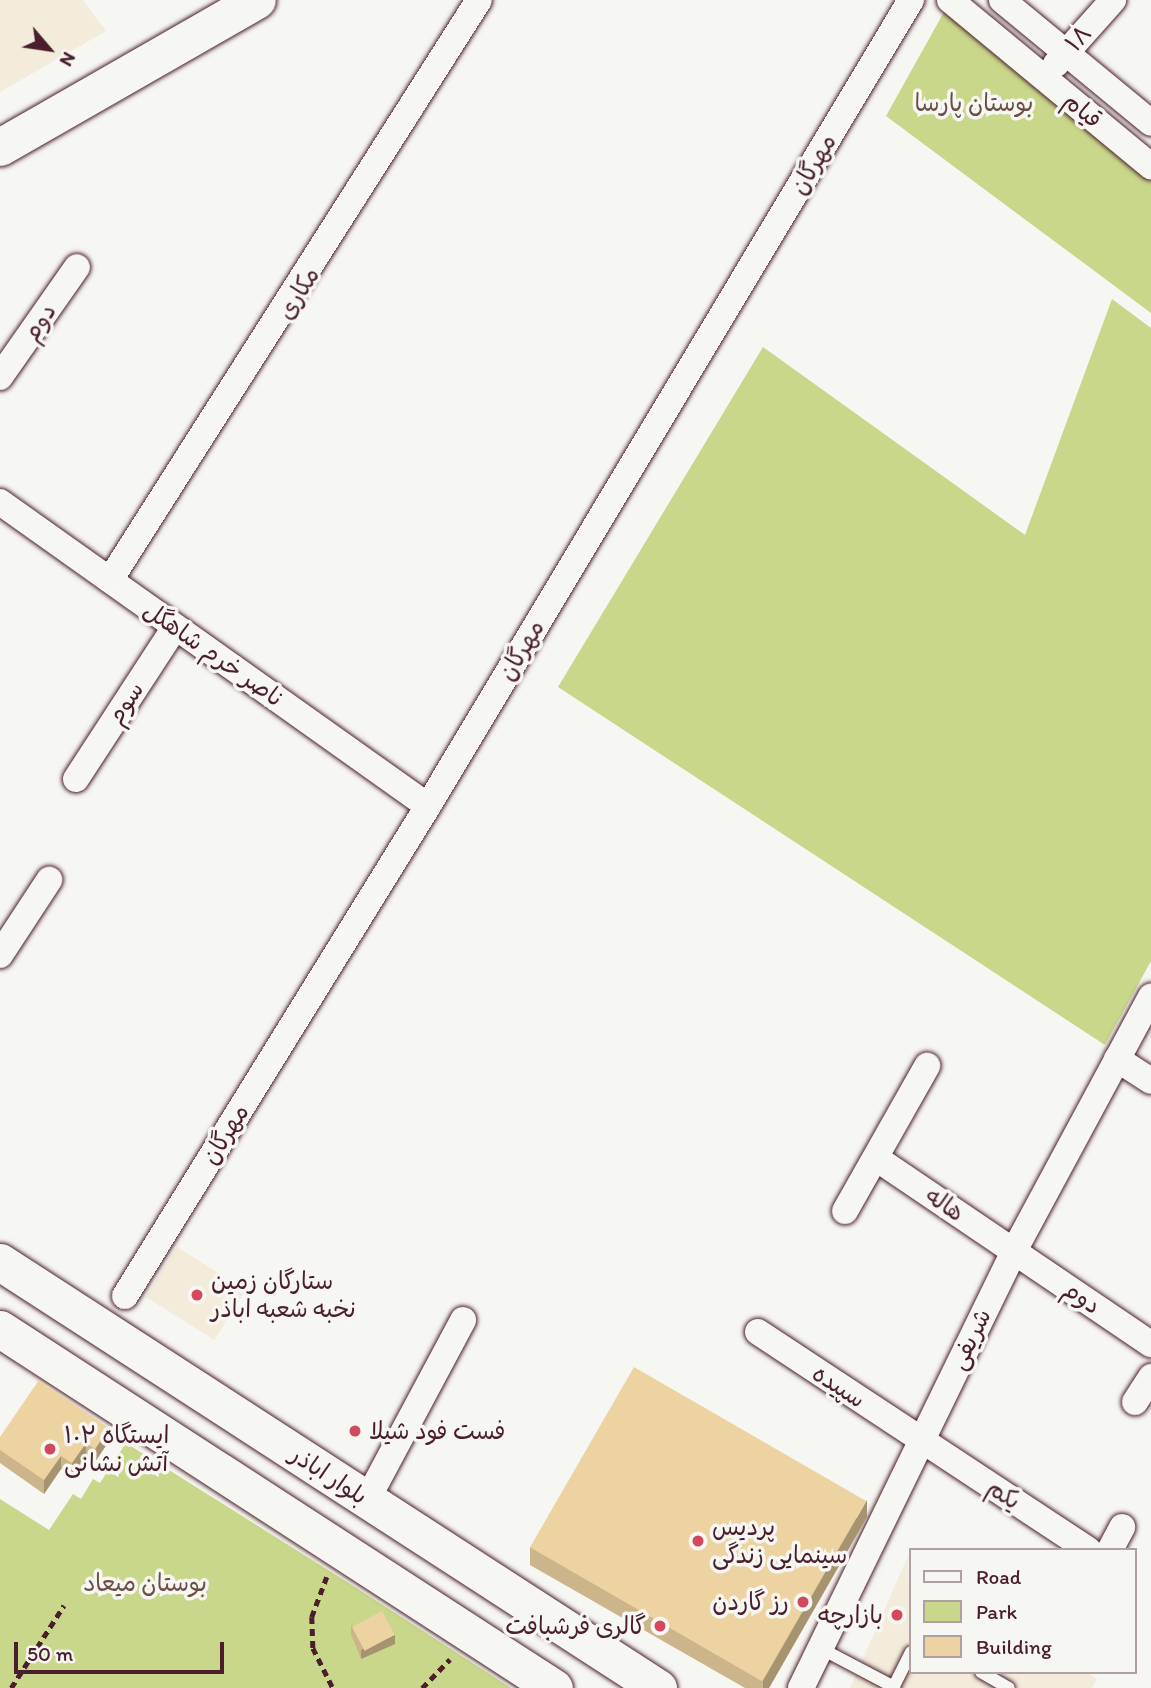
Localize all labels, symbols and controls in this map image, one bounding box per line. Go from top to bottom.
north arrow [14,14,84,84]
street label: ۱۸ [1059,19,1097,57]
text: N [55,48,81,71]
street label: قیام [1058,86,1108,134]
park label: بوستان پارسا [915,89,1033,117]
street label: مهرگان [784,128,842,200]
street label: مکاری [271,261,325,325]
street label: دوم [16,298,62,346]
street label: ناصر خرم شاهگل [138,595,290,713]
street label: مهرگان [492,614,550,686]
street label: سوم [101,676,149,730]
street label: مهرگان [195,1099,255,1169]
street label: هاله [920,1181,970,1227]
place label: ستارگان زمین نخبه شعبه اباذر [211,1267,356,1323]
street label: دوم [1058,1274,1106,1320]
marker: ستارگان زمین نخبه شعبه اباذر [189,1287,205,1303]
street label: شریفی [943,1304,997,1374]
street label: سپیده [807,1358,871,1414]
place label: فست فود شیلا [369,1417,505,1445]
place label: ایستگاه ۱۰۲ آتش نشانی [64,1421,170,1477]
marker: فست فود شیلا [347,1423,363,1439]
street label: بلوار اباذر [285,1439,373,1511]
marker: ایستگاه ۱۰۲ آتش نشانی [42,1441,58,1457]
street label: یکم [982,1473,1026,1515]
place label: پردیس سینمایی زندگی [712,1513,847,1569]
marker: پردیس سینمایی زندگی [690,1533,706,1549]
legend [909,1548,1137,1674]
text: Road [976,1564,1021,1589]
park label: بوستان میعاد [83,1569,207,1597]
place label: رز گاردن [712,1588,789,1616]
marker: رز گاردن [795,1594,811,1610]
text: Park [976,1599,1017,1624]
place label: بازارچه [818,1601,883,1629]
marker: بازارچه [889,1607,905,1623]
place label: گالری فرشبافت [505,1612,646,1640]
marker: گالری فرشبافت [652,1618,668,1634]
scale bar [18,1628,228,1672]
text: Building [976,1634,1052,1659]
text: 50 m [27,1641,73,1666]

